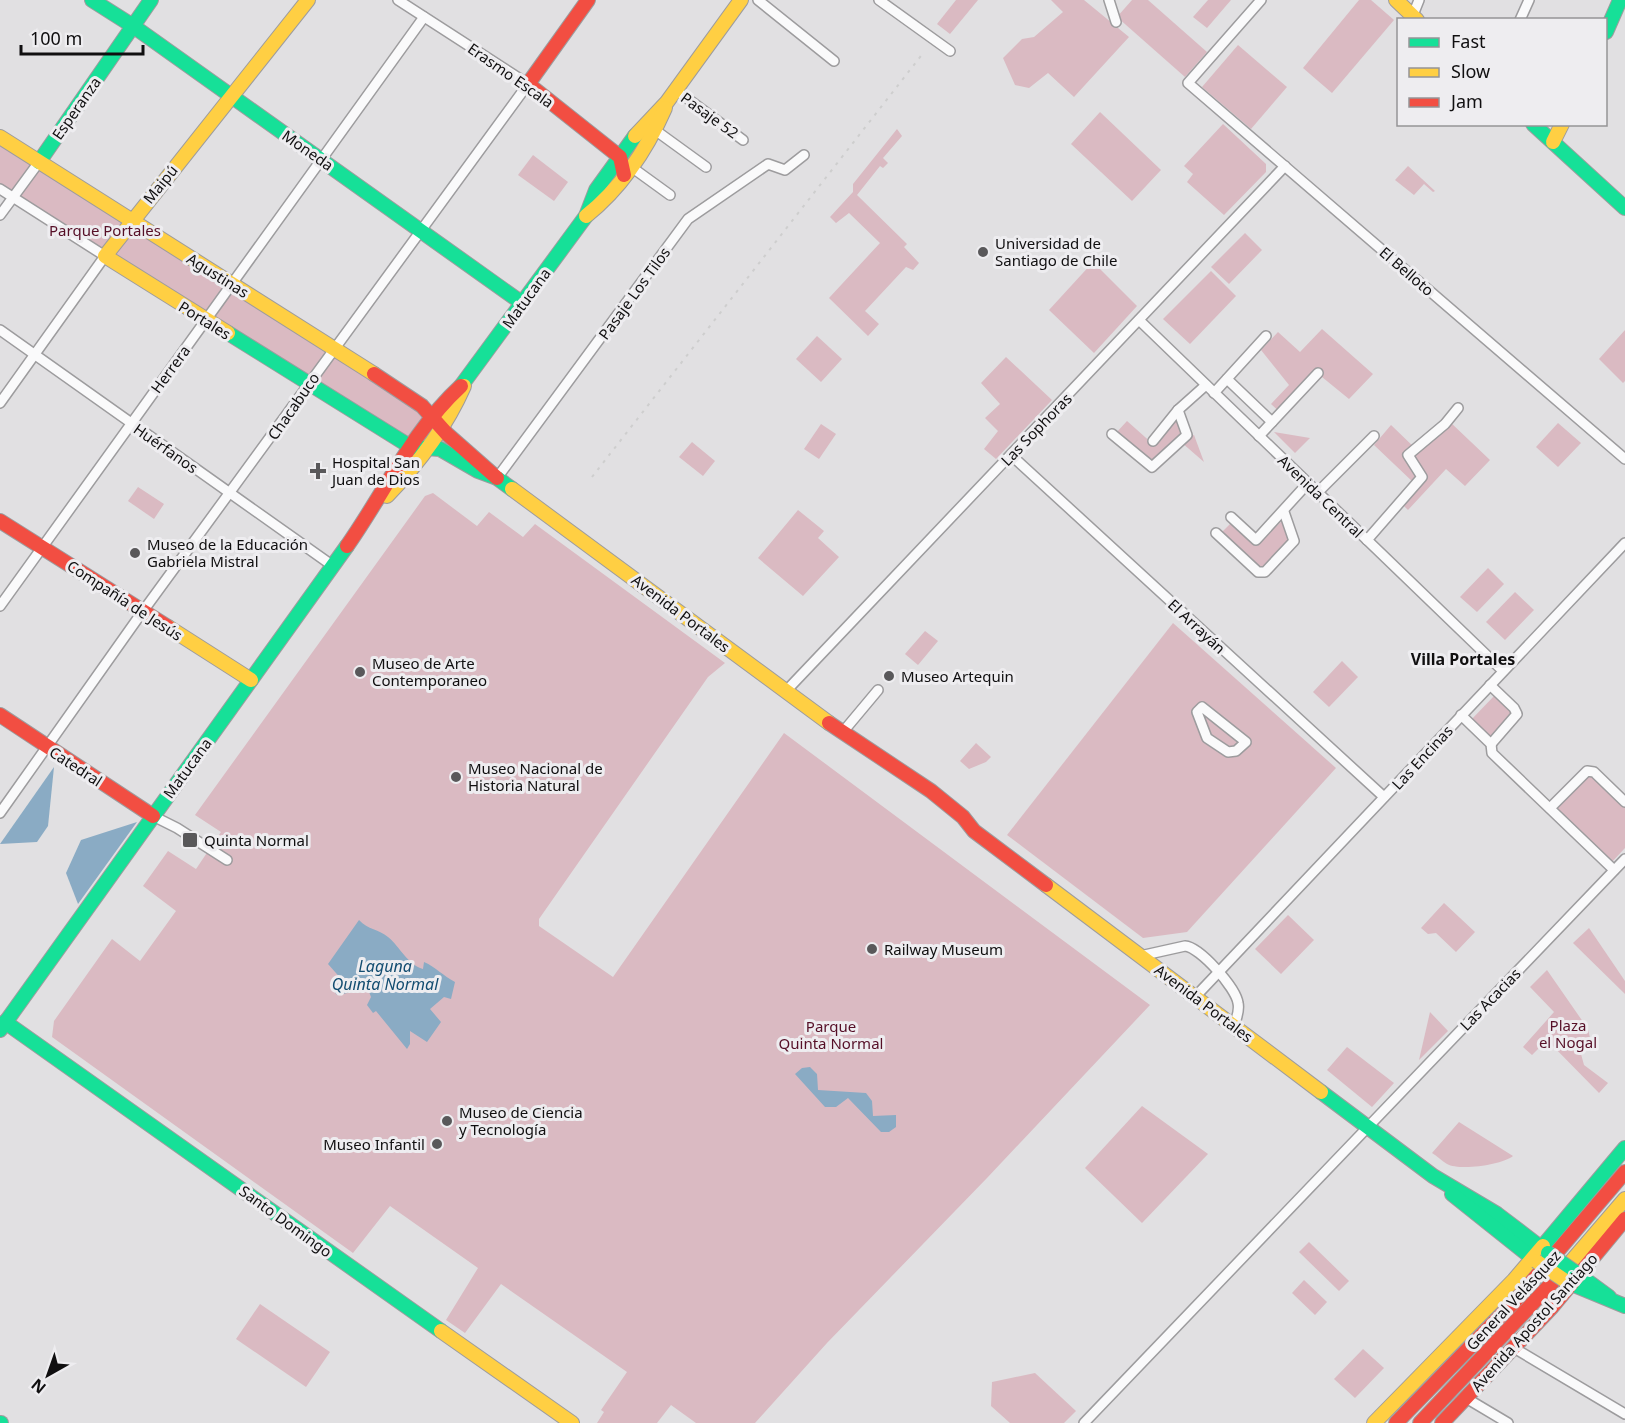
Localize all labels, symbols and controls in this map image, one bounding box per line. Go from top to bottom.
scale bar [21,18,142,56]
legend [1397,18,1607,126]
text: 100 m [30,26,82,50]
text: Fast [1451,29,1486,53]
street label: Erasmo Escala [464,38,558,112]
text: Slow [1451,59,1490,83]
street label: Esperanza [47,73,105,143]
street label: Pasaje 52 [677,87,743,143]
text: Jam [1449,89,1483,113]
street label: Moneda [278,125,338,175]
street label: Maipú [138,160,182,208]
park label: Parque Portales [49,220,161,240]
place label: Universidad de Santiago de Chile [995,233,1117,270]
street label: El Belloto [1376,242,1438,300]
street label: Pasaje Los Tilos [594,243,674,343]
marker: Universidad de Santiago de Chile [976,245,990,259]
street label: Agustinas [183,248,253,302]
street label: Matucana [497,264,555,332]
street label: Portales [175,296,235,344]
street label: Herrera [146,341,194,397]
street label: Chacabuco [263,368,323,444]
street label: Las Sophoras [996,388,1076,470]
street label: Huérfanos [130,419,202,477]
street label: Avenida Central [1274,450,1368,542]
place label: Hospital San Juan de Dios [330,452,420,489]
marker: Hospital San Juan de Dios [309,462,327,480]
place label: Museo de la Educación Gabriela Mistral [147,534,308,571]
marker: Museo de la Educación Gabriela Mistral [128,546,142,560]
street label: Compañía de Jesús [64,555,186,645]
street label: Avenida Portales [628,569,734,657]
street label: El Arrayán [1164,594,1230,658]
district label: Villa Portales [1411,648,1515,670]
place label: Museo de Arte Contemporaneo [372,653,487,690]
marker: Museo de Arte Contemporaneo [353,665,367,679]
place label: Museo Artequin [901,666,1014,686]
marker: Museo Artequin [882,669,896,683]
street label: Las Encinas [1387,721,1457,793]
street label: Matucana [158,734,216,802]
street label: Catedral [46,741,106,791]
place label: Museo Nacional de Historia Natural [468,758,603,795]
marker: Museo Nacional de Historia Natural [449,770,463,784]
place label: Quinta Normal [204,830,309,850]
marker: Quinta Normal [181,831,199,849]
place label: Railway Museum [884,939,1003,959]
marker: Railway Museum [865,942,879,956]
water label: Laguna Quinta Normal [332,955,439,995]
street label: Avenida Portales [1151,959,1257,1047]
street label: Las Acacias [1455,964,1525,1034]
park label: Plaza el Nogal [1539,1015,1597,1052]
park label: Parque Quinta Normal [779,1016,883,1053]
place label: Museo de Ciencia y Tecnología [459,1102,583,1139]
marker: Museo de Ciencia y Tecnología [440,1114,454,1128]
place label: Museo Infantil [323,1134,425,1154]
marker: Museo Infantil [430,1137,444,1151]
street label: Santo Domingo [236,1181,336,1261]
street label: General Velásquez [1461,1246,1565,1354]
street label: Avenida Apostol Santiago [1466,1249,1602,1395]
north arrow [18,1345,78,1405]
text: N [26,1374,50,1399]

